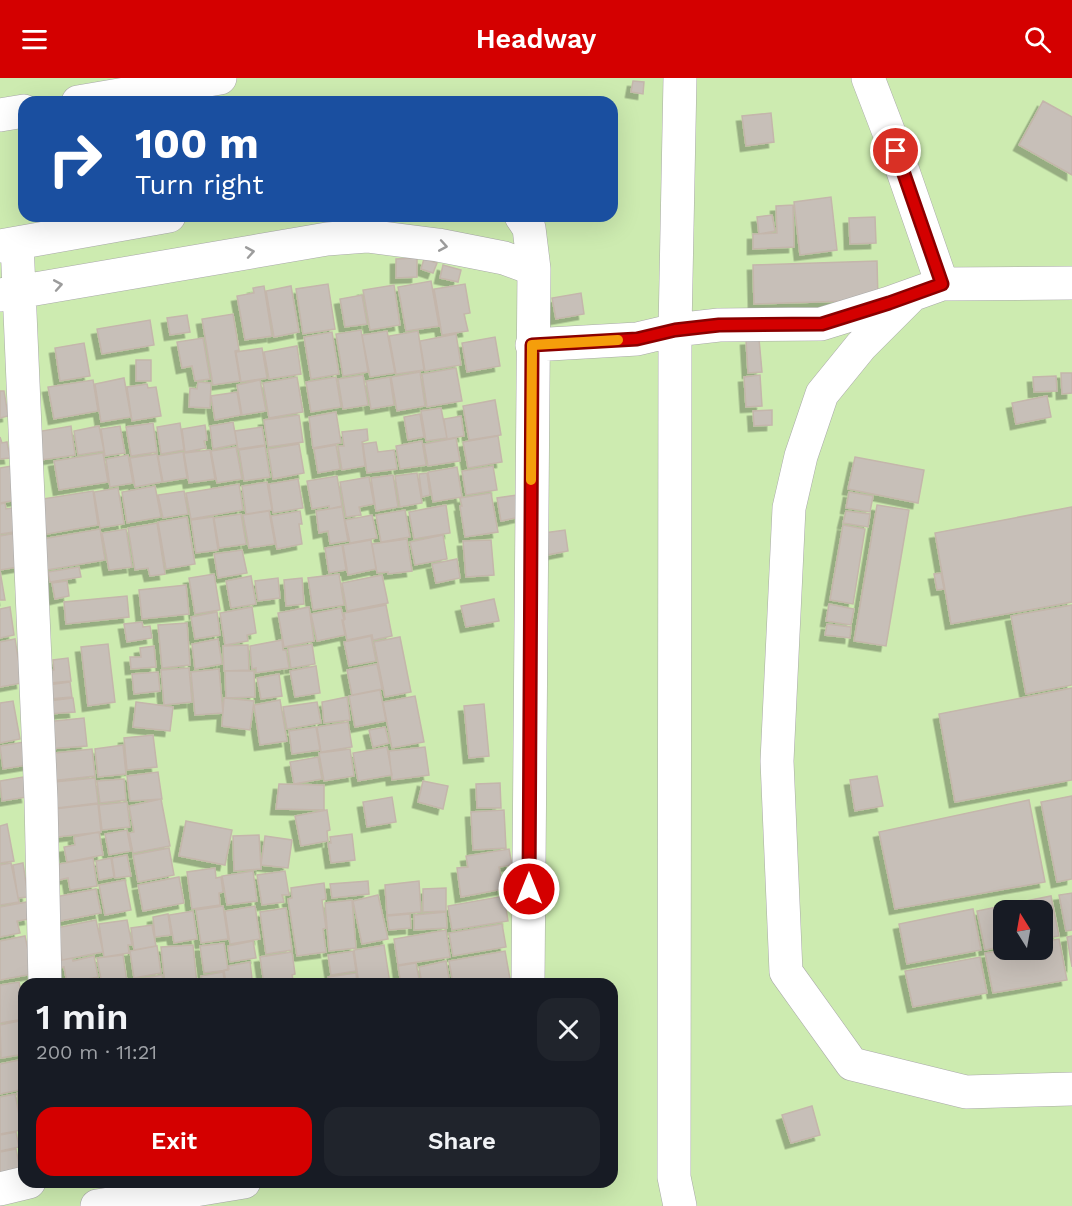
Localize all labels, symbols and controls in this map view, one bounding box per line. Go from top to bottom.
icon: menu [18,23,51,56]
text: Headway [476,23,596,55]
icon: search [1021,23,1054,56]
text: 100 m [135,119,259,168]
icon: right [36,120,114,198]
pin [870,125,921,176]
icon: arrive [879,134,912,167]
text: Turn right [135,169,264,201]
one-way arrow [438,239,448,252]
one-way arrow [245,246,255,259]
one-way arrow [52,279,62,292]
position arrow [497,857,561,921]
north arrow [993,900,1053,960]
map controls [993,900,1053,960]
text: 1 min [36,996,128,1038]
button: close [537,998,600,1061]
text: 200 m · 11:21 [36,1040,157,1064]
button: Exit [36,1107,312,1176]
button: Share [324,1107,600,1176]

